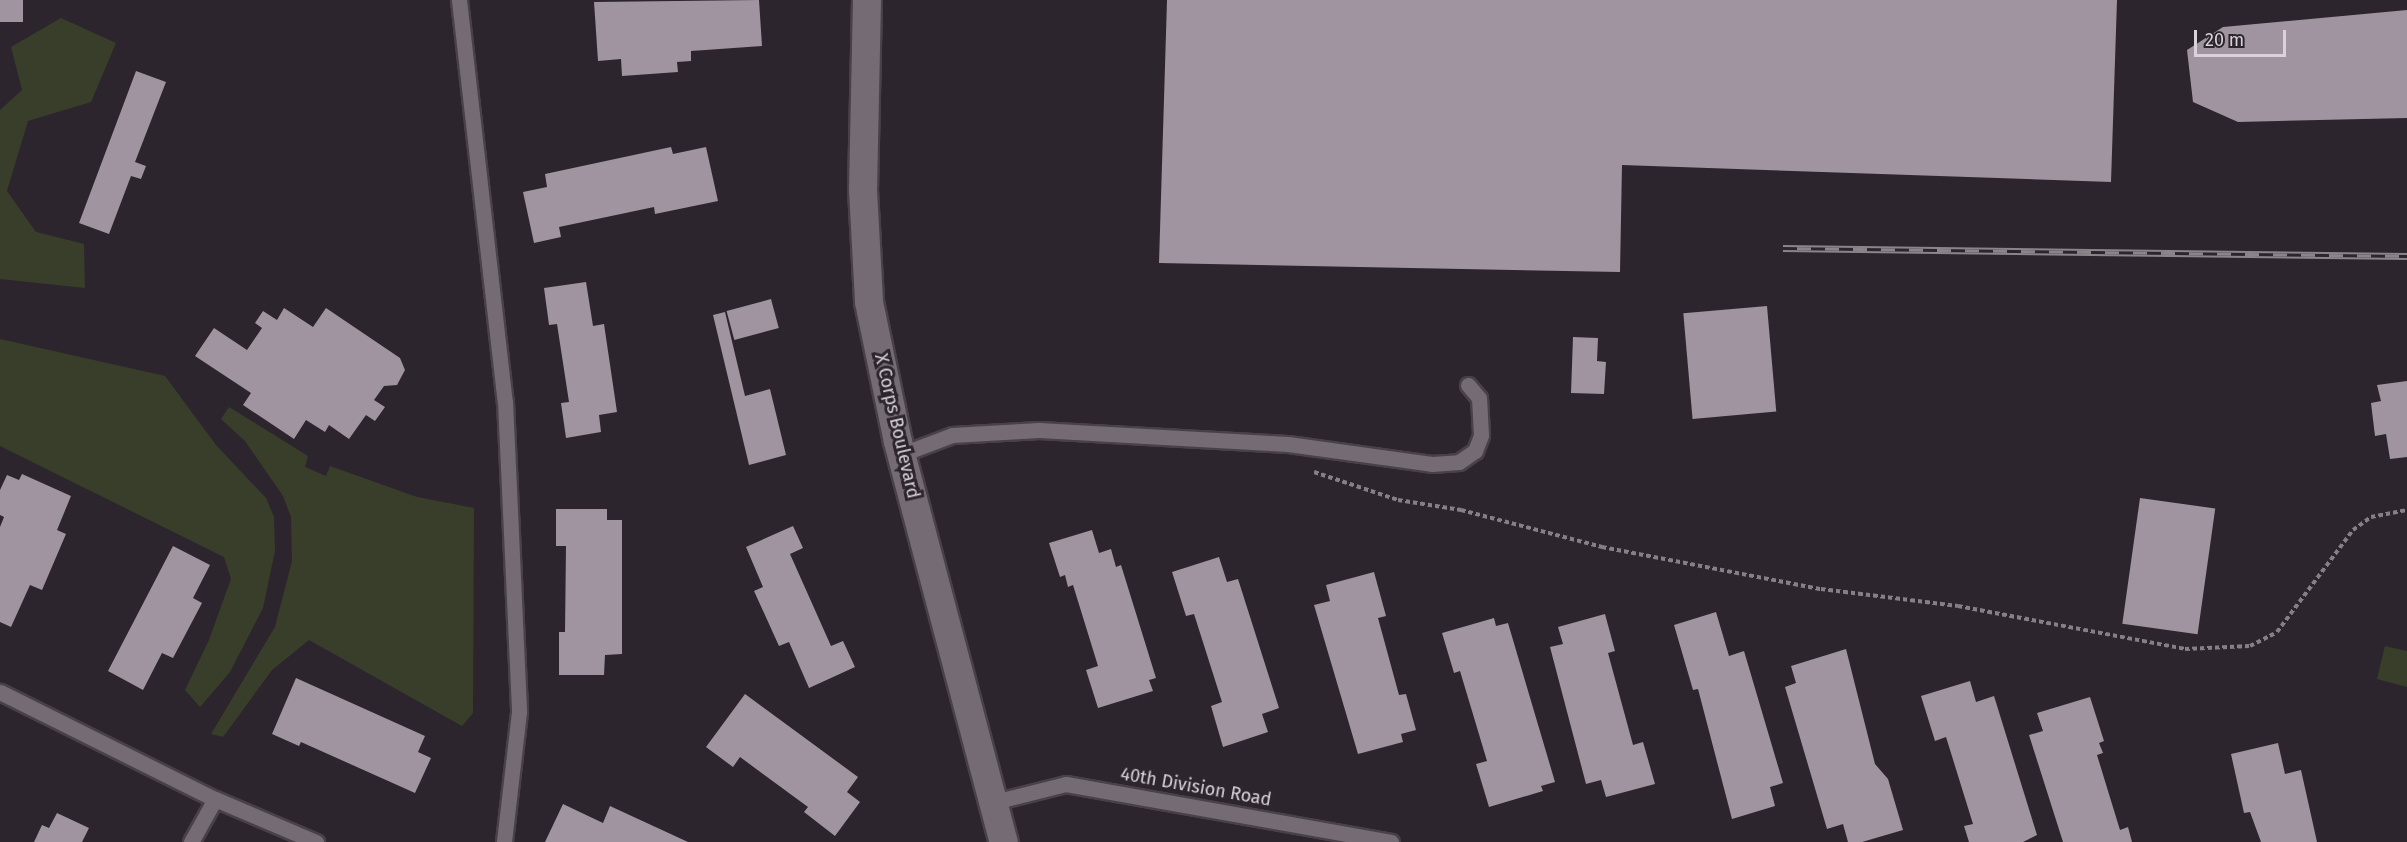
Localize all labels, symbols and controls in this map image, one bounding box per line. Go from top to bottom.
scale bar [2197,18,2288,56]
text: 20 m [2205,29,2244,51]
street label: X Corps Boulevard [870,352,924,500]
street label: 40th Division Road [1119,763,1273,811]

